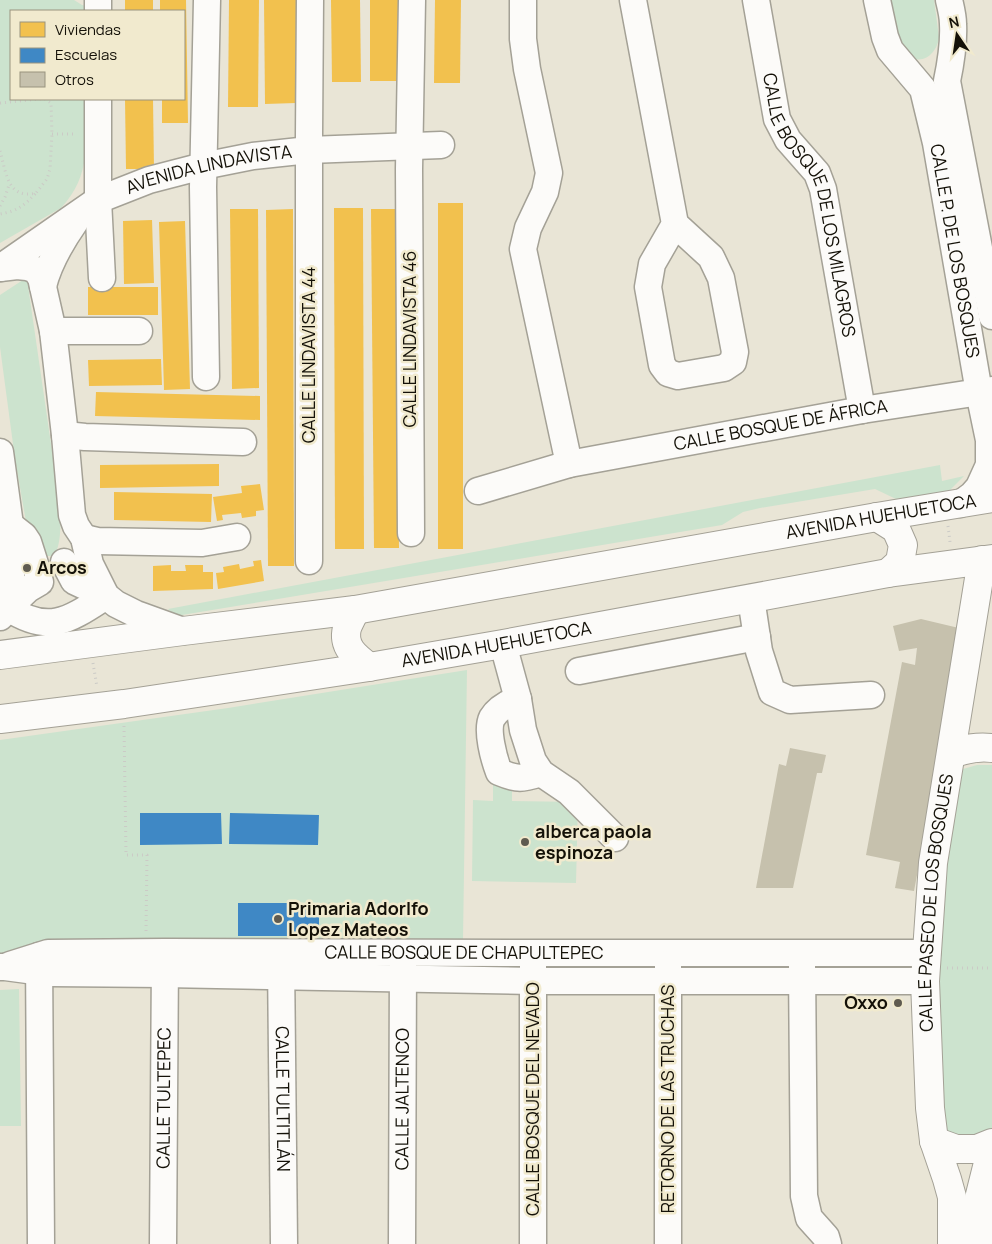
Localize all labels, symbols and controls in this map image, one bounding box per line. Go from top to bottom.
legend [10,10,185,100]
north arrow [932,10,982,60]
text: N [947,11,961,32]
text: Viviendas [55,19,121,40]
text: Escuelas [55,44,117,65]
text: Otros [55,69,94,90]
street label: CALLE BOSQUE DE LOS MILAGROS [758,71,862,339]
street label: AVENIDA LINDAVISTA [122,139,294,199]
street label: CALLE P. DE LOS BOSQUES [925,142,986,360]
street label: CALLE LINDAVISTA 46 [397,250,421,428]
street label: CALLE LINDAVISTA 44 [296,267,320,443]
street label: CALLE BOSQUE DE ÁFRICA [672,393,890,455]
street label: AVENIDA HUEHUETOCA [784,488,978,544]
place label: Arcos [37,555,87,579]
marker: Arcos [21,562,33,574]
street label: AVENIDA HUEHUETOCA [399,615,594,672]
street label: CALLE PASEO DE LOS BOSQUES [912,772,958,1032]
place label: alberca paola espinoza [535,819,652,864]
marker: alberca paola espinoza [519,836,531,848]
place label: Primaria Adorlfo Lopez Mateos [288,896,429,941]
marker: Primaria Adorlfo Lopez Mateos [272,913,284,925]
street label: CALLE BOSQUE DE CHAPULTEPEC [325,939,604,964]
street label: CALLE BOSQUE DEL NEVADO [520,982,544,1216]
street label: RETORNO DE LAS TRUCHAS [655,985,679,1213]
place label: Oxxo [844,990,888,1014]
marker: Oxxo [892,997,904,1009]
street label: CALLE TULTITLÁN [271,1026,296,1172]
street label: CALLE TULTEPEC [151,1027,176,1169]
street label: CALLE JALTENCO [389,1028,414,1170]

